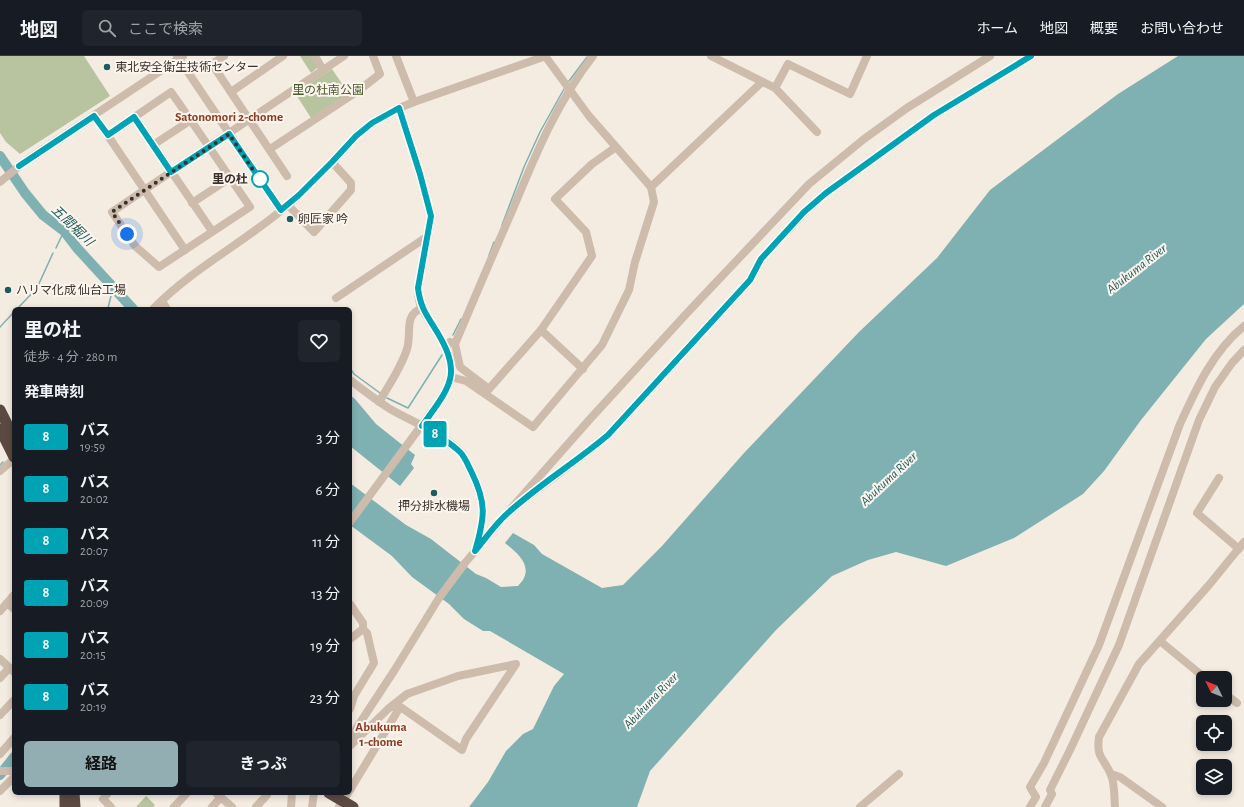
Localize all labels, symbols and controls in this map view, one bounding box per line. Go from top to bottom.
search box [82,10,362,46]
icon: search [96,17,118,39]
text: 地図 [20,21,58,40]
text: ここで検索 [128,22,203,37]
text: ホーム [976,22,1018,36]
text: 地図 [1040,22,1068,36]
text: 概要 [1090,22,1118,36]
text: お問い合わせ [1140,22,1224,36]
place label: 東北安全衛生技術センター [115,60,259,73]
marker: 東北安全衛生技術センター [102,62,112,72]
park label: 里の杜南公園 [292,84,364,96]
district label: Satonomori 2-chome [175,111,283,124]
marker: 里の杜 [251,170,269,188]
place label: 里の杜 [212,173,248,185]
water label: 五間堀川 [49,203,97,250]
place label: 卵匠家 吟 [298,212,348,225]
marker: 卵匠家 吟 [285,214,295,224]
your location [117,224,137,244]
water label: Abukuma River [1104,241,1170,297]
place label: ハリマ化成 仙台工場 [16,283,126,296]
marker: ハリマ化成 仙台工場 [3,285,13,295]
button: heart [298,320,340,362]
text: 里の杜 [24,321,81,340]
text: 徒歩 · 4 分 · 280 m [24,351,117,364]
text: 発車時刻 [24,385,84,400]
line badge: 8 [422,421,448,447]
text: バス [80,423,110,438]
text: 8 [432,427,438,441]
text: 8 [43,430,49,444]
text: 3 分 [316,431,340,446]
text: 19:59 [80,441,105,454]
water label: Abukuma River [858,449,920,509]
text: バス [80,475,110,490]
text: 8 [43,482,49,496]
text: 6 分 [315,483,340,498]
marker: 押分排水機場 [429,488,439,498]
text: 20:02 [80,493,109,506]
place label: 押分排水機場 [398,499,470,512]
text: バス [80,527,110,542]
text: 8 [43,534,49,548]
text: 11 分 [312,535,340,550]
text: 20:07 [80,545,108,558]
text: バス [80,579,110,594]
text: 8 [43,586,49,600]
text: 13 分 [311,587,340,602]
text: 20:09 [80,597,109,610]
text: バス [80,631,110,646]
text: 8 [43,638,49,652]
text: 19 分 [310,639,340,654]
text: 20:15 [80,649,106,662]
water label: Abukuma River [621,670,681,732]
north arrow [1196,671,1232,707]
map controls [1196,671,1232,795]
text: バス [80,683,110,698]
text: 8 [43,690,49,704]
text: 23 分 [310,691,340,706]
text: 20:19 [80,701,106,714]
button: locate [1196,715,1232,751]
district label: Abukuma 1-chome [355,721,407,749]
button: 経路 [24,741,178,787]
button: きっぷ [186,741,340,787]
button: layers [1196,759,1232,795]

